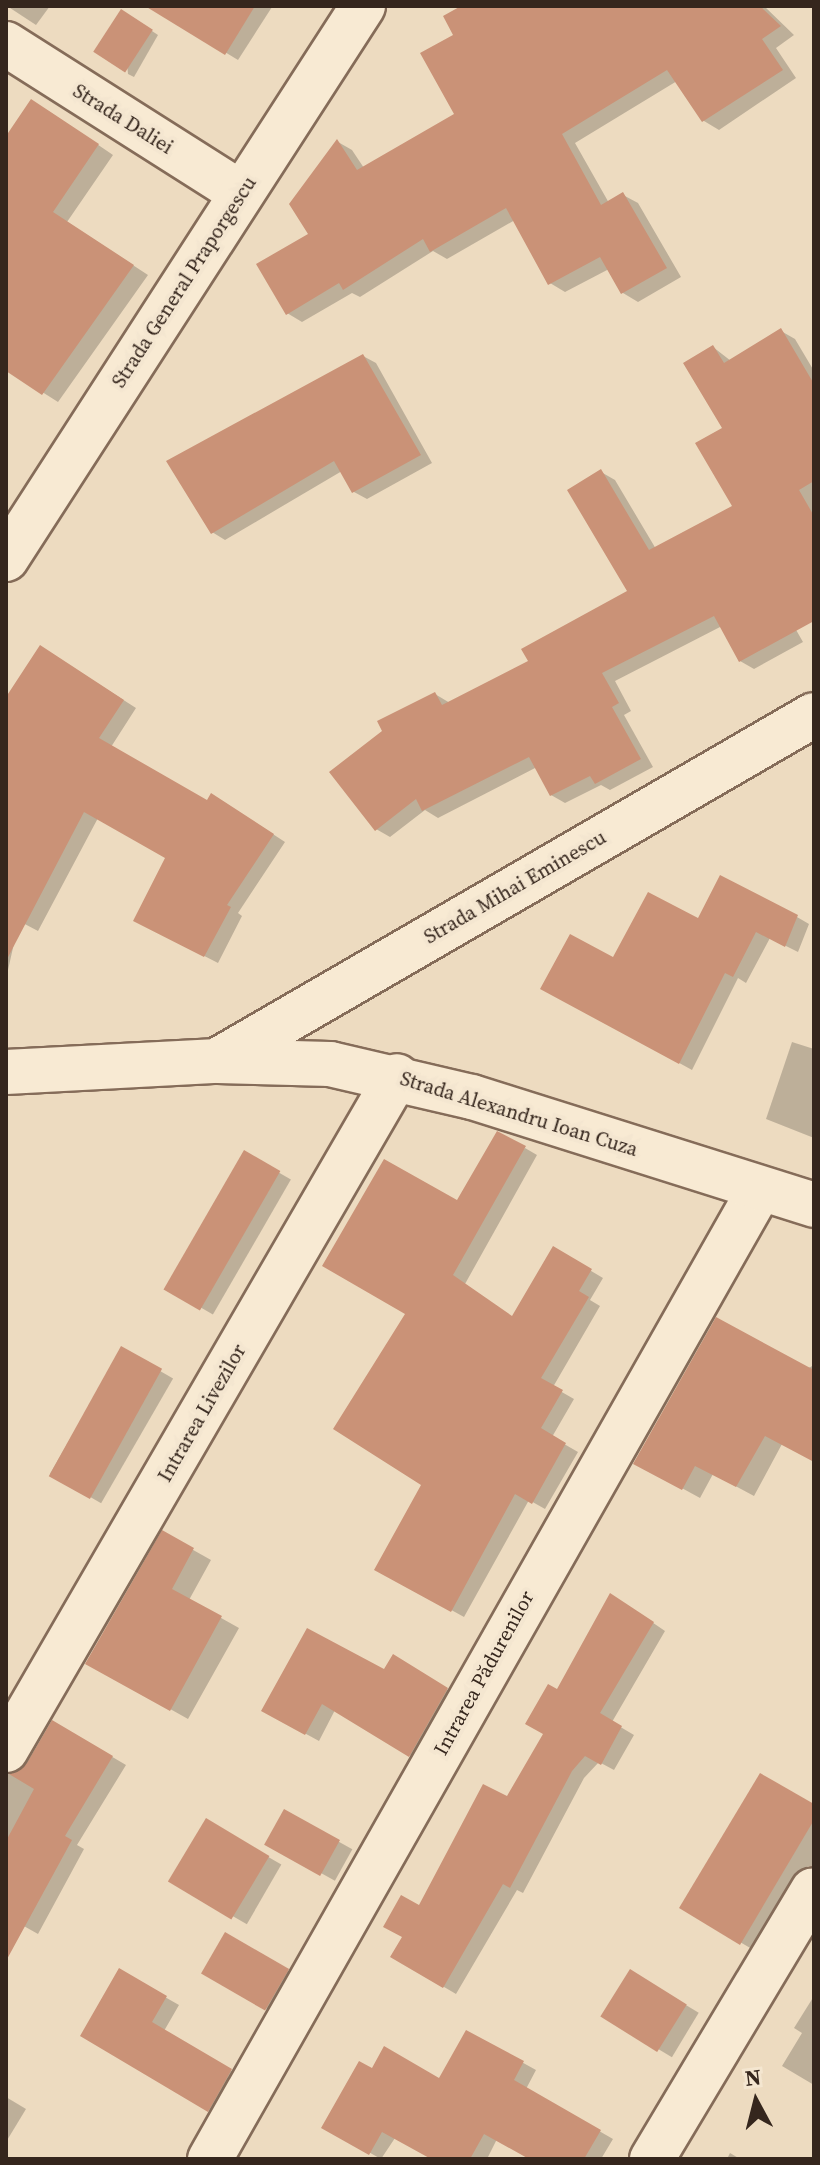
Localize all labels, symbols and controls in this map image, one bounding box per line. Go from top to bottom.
street label: Strada Daliei [69,79,177,159]
street label: Strada General Praporgescu [107,172,261,392]
street label: Strada Mihai Eminescu [420,825,610,949]
street label: Strada Alexandru Ioan Cuza [397,1066,641,1162]
street label: Intrarea Livezilor [153,1340,251,1486]
street label: Intrarea Pădurenilor [429,1587,539,1759]
north arrow [716,2061,796,2141]
text: N [743,2061,763,2093]

